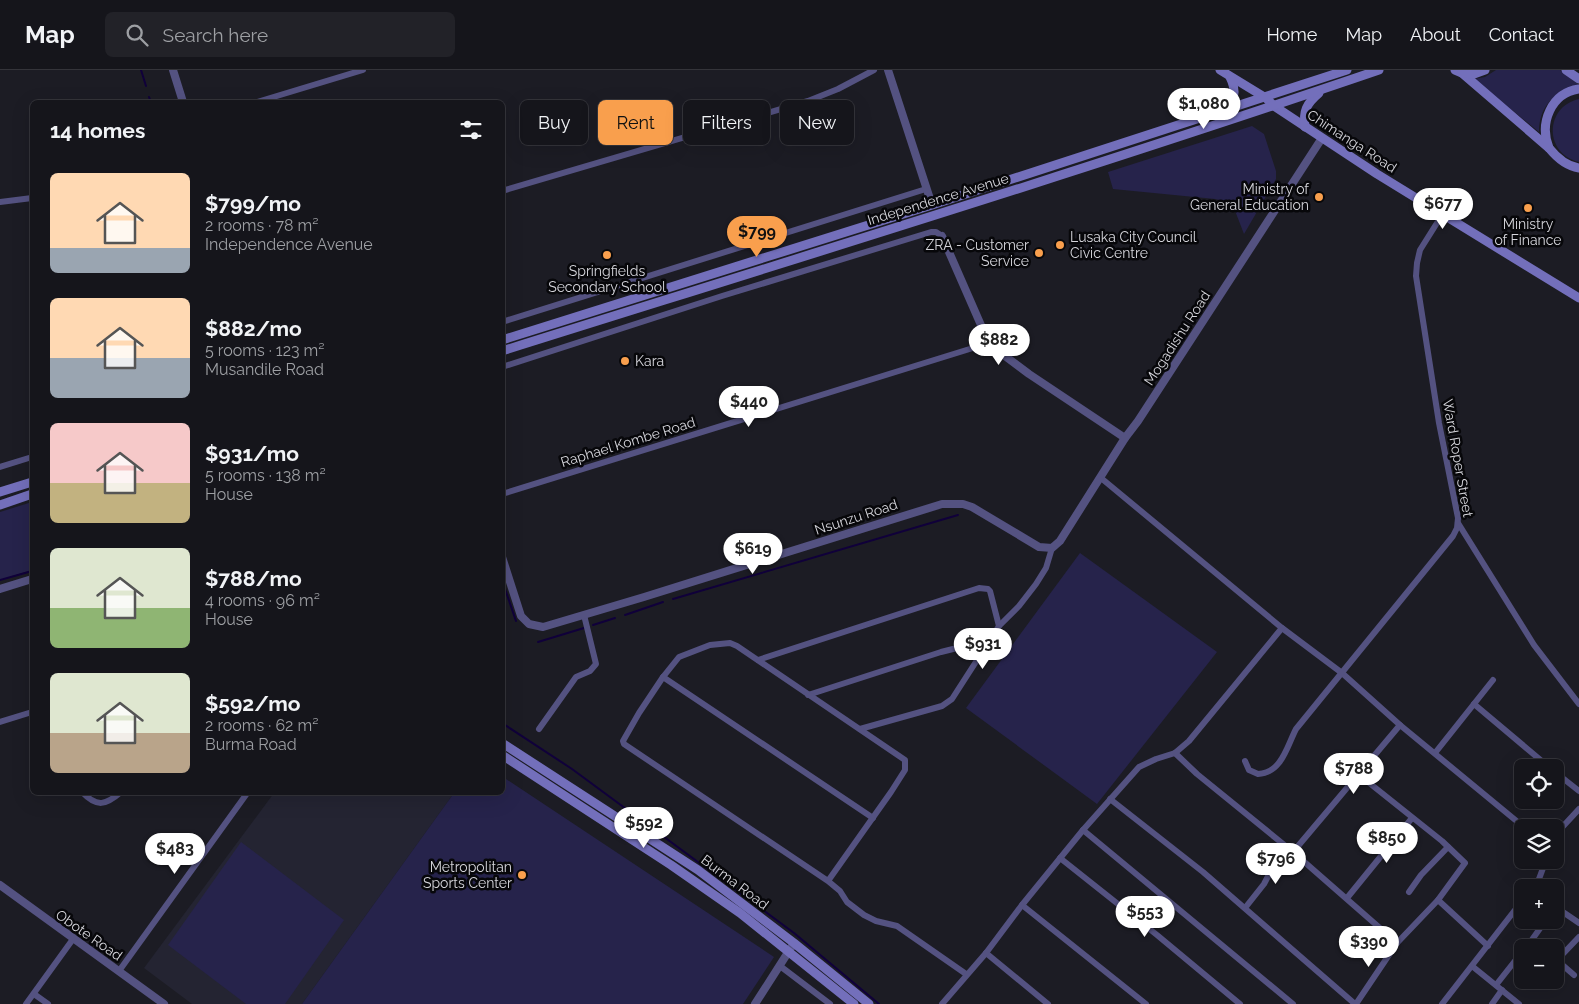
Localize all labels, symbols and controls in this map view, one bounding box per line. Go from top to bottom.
search box [105,12,455,57]
text: Map [25,20,75,49]
icon: search [123,21,151,49]
text: Search here [163,24,268,46]
text: Home [1266,24,1317,45]
text: Map [1345,24,1382,45]
text: About [1410,24,1461,45]
text: Contact [1489,24,1554,45]
pin: $1,080 [1163,88,1245,130]
text: $1,080 [1178,94,1230,113]
chip: Buy [520,100,588,145]
chip: Rent [598,100,673,145]
chip: Filters [683,100,770,145]
chip: New [780,100,854,145]
street label: Chimanga Road [1304,106,1400,176]
icon: filters [457,116,485,144]
text: 14 homes [50,118,145,143]
street label: Independence Avenue [865,170,1011,228]
place label: Ministry of General Education [1190,181,1310,213]
pin: $677 [1413,188,1473,230]
text: $799/mo [205,191,301,216]
marker: Ministry of General Education [1313,191,1325,203]
icon: home [90,193,150,253]
text: $677 [1424,194,1462,213]
marker: Ministry of Finance [1522,202,1534,214]
text: 2 rooms · 78 m² [205,216,318,235]
pin: $799 [727,216,787,258]
place label: Ministry of Finance [1494,216,1562,248]
text: $799 [738,222,776,241]
place label: Lusaka City Council Civic Centre [1070,229,1197,261]
text: Independence Avenue [205,235,373,254]
place label: ZRA - Customer Service [925,237,1029,269]
marker: Lusaka City Council Civic Centre [1054,239,1066,251]
marker: ZRA - Customer Service [1033,247,1045,259]
marker: Springfields Secondary School [601,249,613,261]
place label: Springfields Secondary School [548,263,666,295]
street label: Mogadishu Road [1141,288,1213,388]
text: $882/mo [205,316,302,341]
icon: home [90,318,150,378]
pin: $882 [969,324,1029,366]
text: $882 [980,330,1018,349]
text: 5 rooms · 123 m² [205,341,325,360]
place label: Kara [635,353,664,369]
marker: Kara [619,355,631,367]
text: Musandile Road [205,360,324,379]
pin: $440 [719,386,779,428]
text: $440 [730,392,768,411]
street label: Ward Roper Street [1440,398,1476,519]
street label: Raphael Kombe Road [559,414,697,470]
text: $931/mo [205,441,299,466]
icon: home [90,443,150,503]
text: 5 rooms · 138 m² [205,466,326,485]
text: House [205,485,253,504]
street label: Nsunzu Road [812,496,900,538]
pin: $619 [723,532,783,575]
text: $619 [734,539,772,558]
text: $788/mo [205,566,302,591]
icon: home [90,568,150,628]
text: 4 rooms · 96 m² [205,591,320,610]
text: House [205,610,253,629]
pin: $931 [953,628,1013,670]
text: $931 [965,634,1001,653]
text: $592/mo [205,691,300,716]
icon: home [90,693,150,753]
text: 2 rooms · 62 m² [205,716,318,735]
text: Burma Road [205,735,297,754]
pin: $788 [1324,752,1384,795]
text: $788 [1335,759,1373,778]
map controls [1514,759,1564,989]
button: locate [1514,759,1564,809]
pin: $592 [614,806,674,849]
text: $592 [625,813,663,832]
button: layers [1514,819,1564,869]
pin: $850 [1357,822,1417,864]
text: $850 [1368,828,1406,847]
pin: $483 [145,832,205,875]
text: $483 [156,839,194,858]
pin: $796 [1246,842,1306,885]
text: $796 [1257,849,1295,868]
street label: Burma Road [698,851,772,913]
place label: Metropolitan Sports Center [423,859,512,891]
marker: Metropolitan Sports Center [516,869,528,881]
button: + [1514,879,1564,929]
pin: $553 [1115,896,1175,938]
text: $553 [1127,902,1163,921]
street label: Obote Road [53,906,125,964]
pin: $390 [1339,926,1399,968]
text: $390 [1350,932,1388,951]
button: − [1514,939,1564,989]

